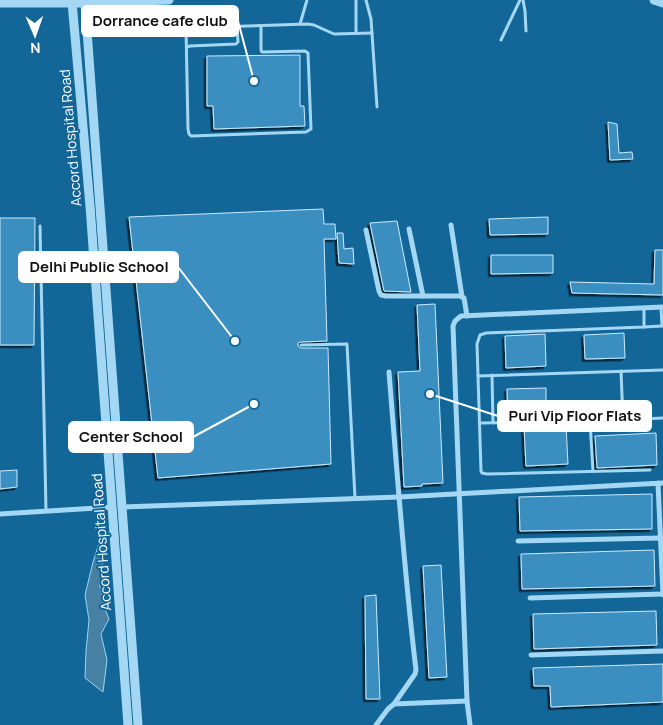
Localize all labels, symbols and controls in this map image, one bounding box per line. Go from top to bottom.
callout: Dorrance cafe club [82,6,238,36]
north arrow [10,10,60,60]
text: Dorrance cafe club [92,10,228,31]
text: N [30,39,41,58]
street label: Accord Hospital Road [55,69,85,207]
callout: Delhi Public School [19,252,178,282]
text: Delhi Public School [29,256,169,277]
callout: Puri Vip Floor Flats [498,401,651,431]
text: Puri Vip Floor Flats [509,405,641,426]
callout: Center School [69,422,193,452]
text: Center School [79,426,183,447]
street label: Accord Hospital Road [87,473,115,611]

